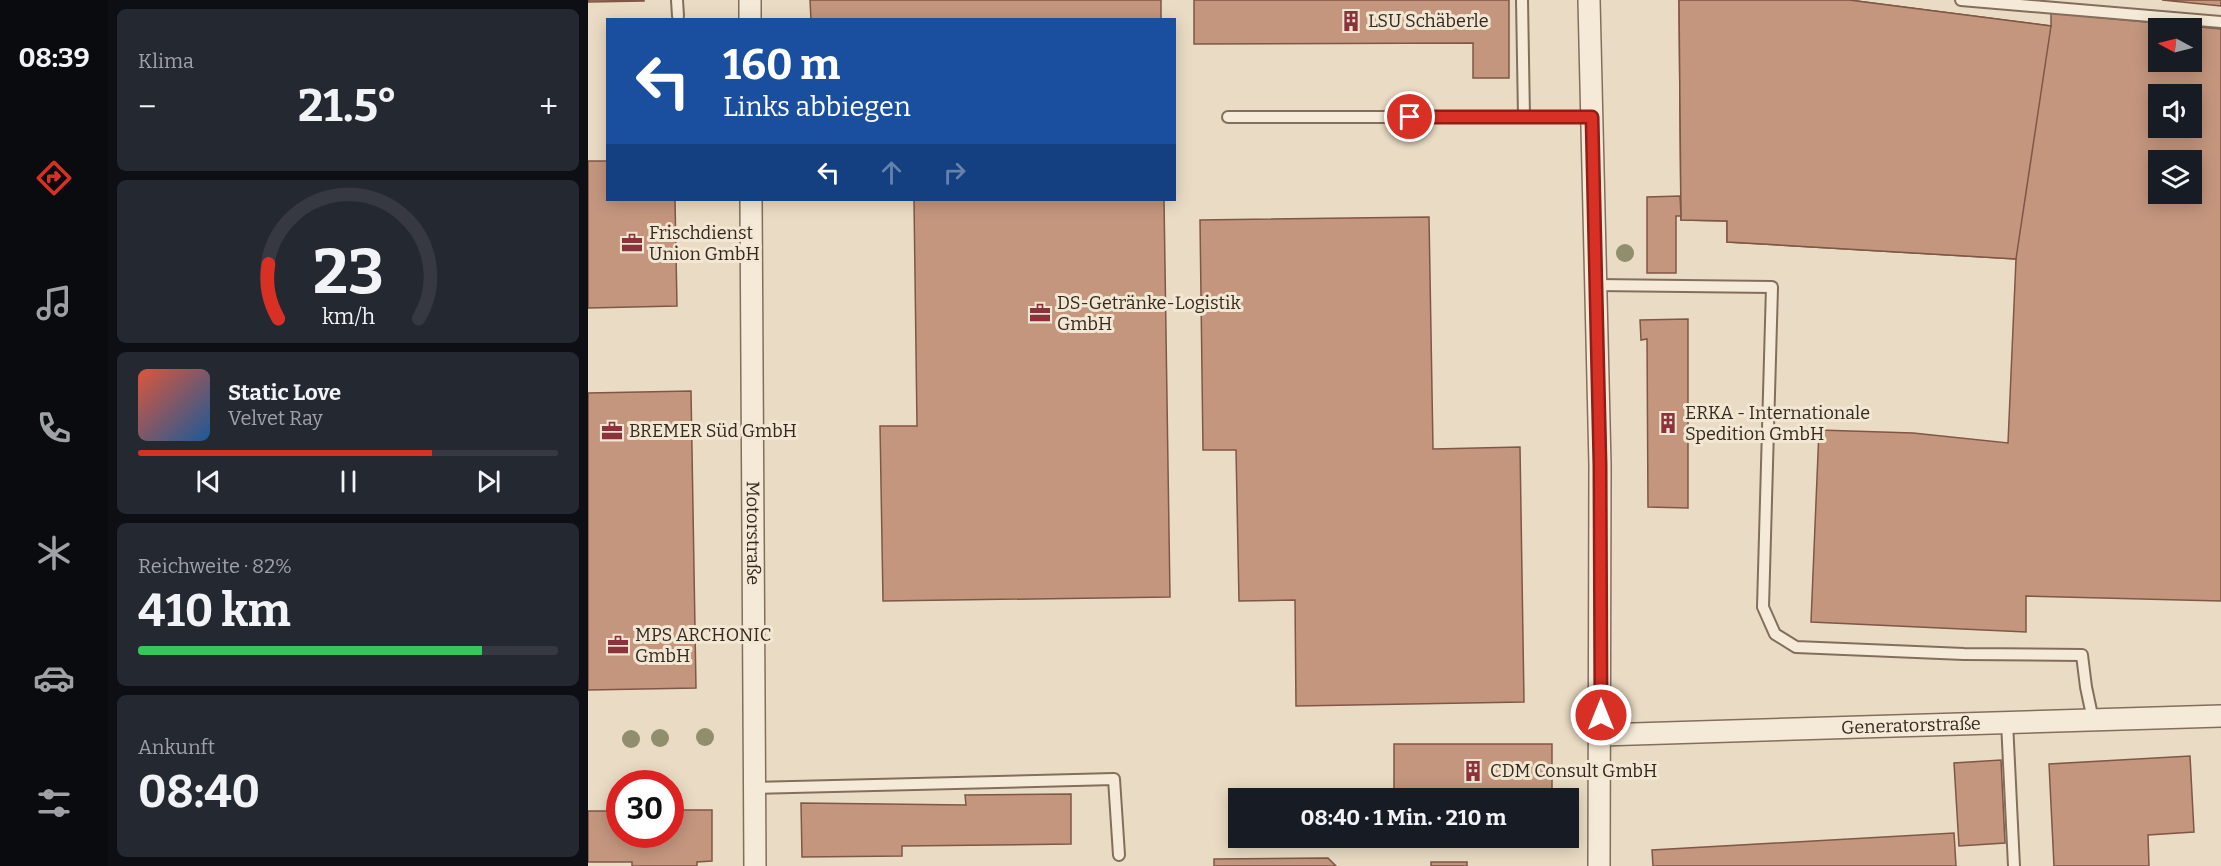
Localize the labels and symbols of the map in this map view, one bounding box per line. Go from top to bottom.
building icon: LSU Schäberle [1339,9,1363,33]
place label: LSU Schäberle [1368,10,1489,32]
north arrow [2148,18,2202,72]
pin [1384,91,1435,142]
place label: Frischdienst Union GmbH [649,222,760,265]
office icon: Frischdienst Union GmbH [620,231,644,255]
place label: DS-Getränke-Logistik GmbH [1057,292,1241,335]
office icon: DS-Getränke-Logistik GmbH [1028,301,1052,325]
place label: ERKA - Internationale Spedition GmbH [1685,402,1870,445]
building icon: ERKA - Internationale Spedition GmbH [1656,411,1680,435]
office icon: BREMER Süd GmbH [600,419,624,443]
place label: BREMER Süd GmbH [629,420,797,442]
street label: Motorstraße [742,481,764,585]
place label: MPS ARCHONIC GmbH [635,624,771,667]
office icon: MPS ARCHONIC GmbH [606,633,630,657]
position arrow [1569,683,1633,747]
street label: Generatorstraße [1841,712,1981,739]
building icon: CDM Consult GmbH [1461,759,1485,783]
place label: CDM Consult GmbH [1490,760,1657,782]
speed limit sign: 30 [606,770,684,848]

